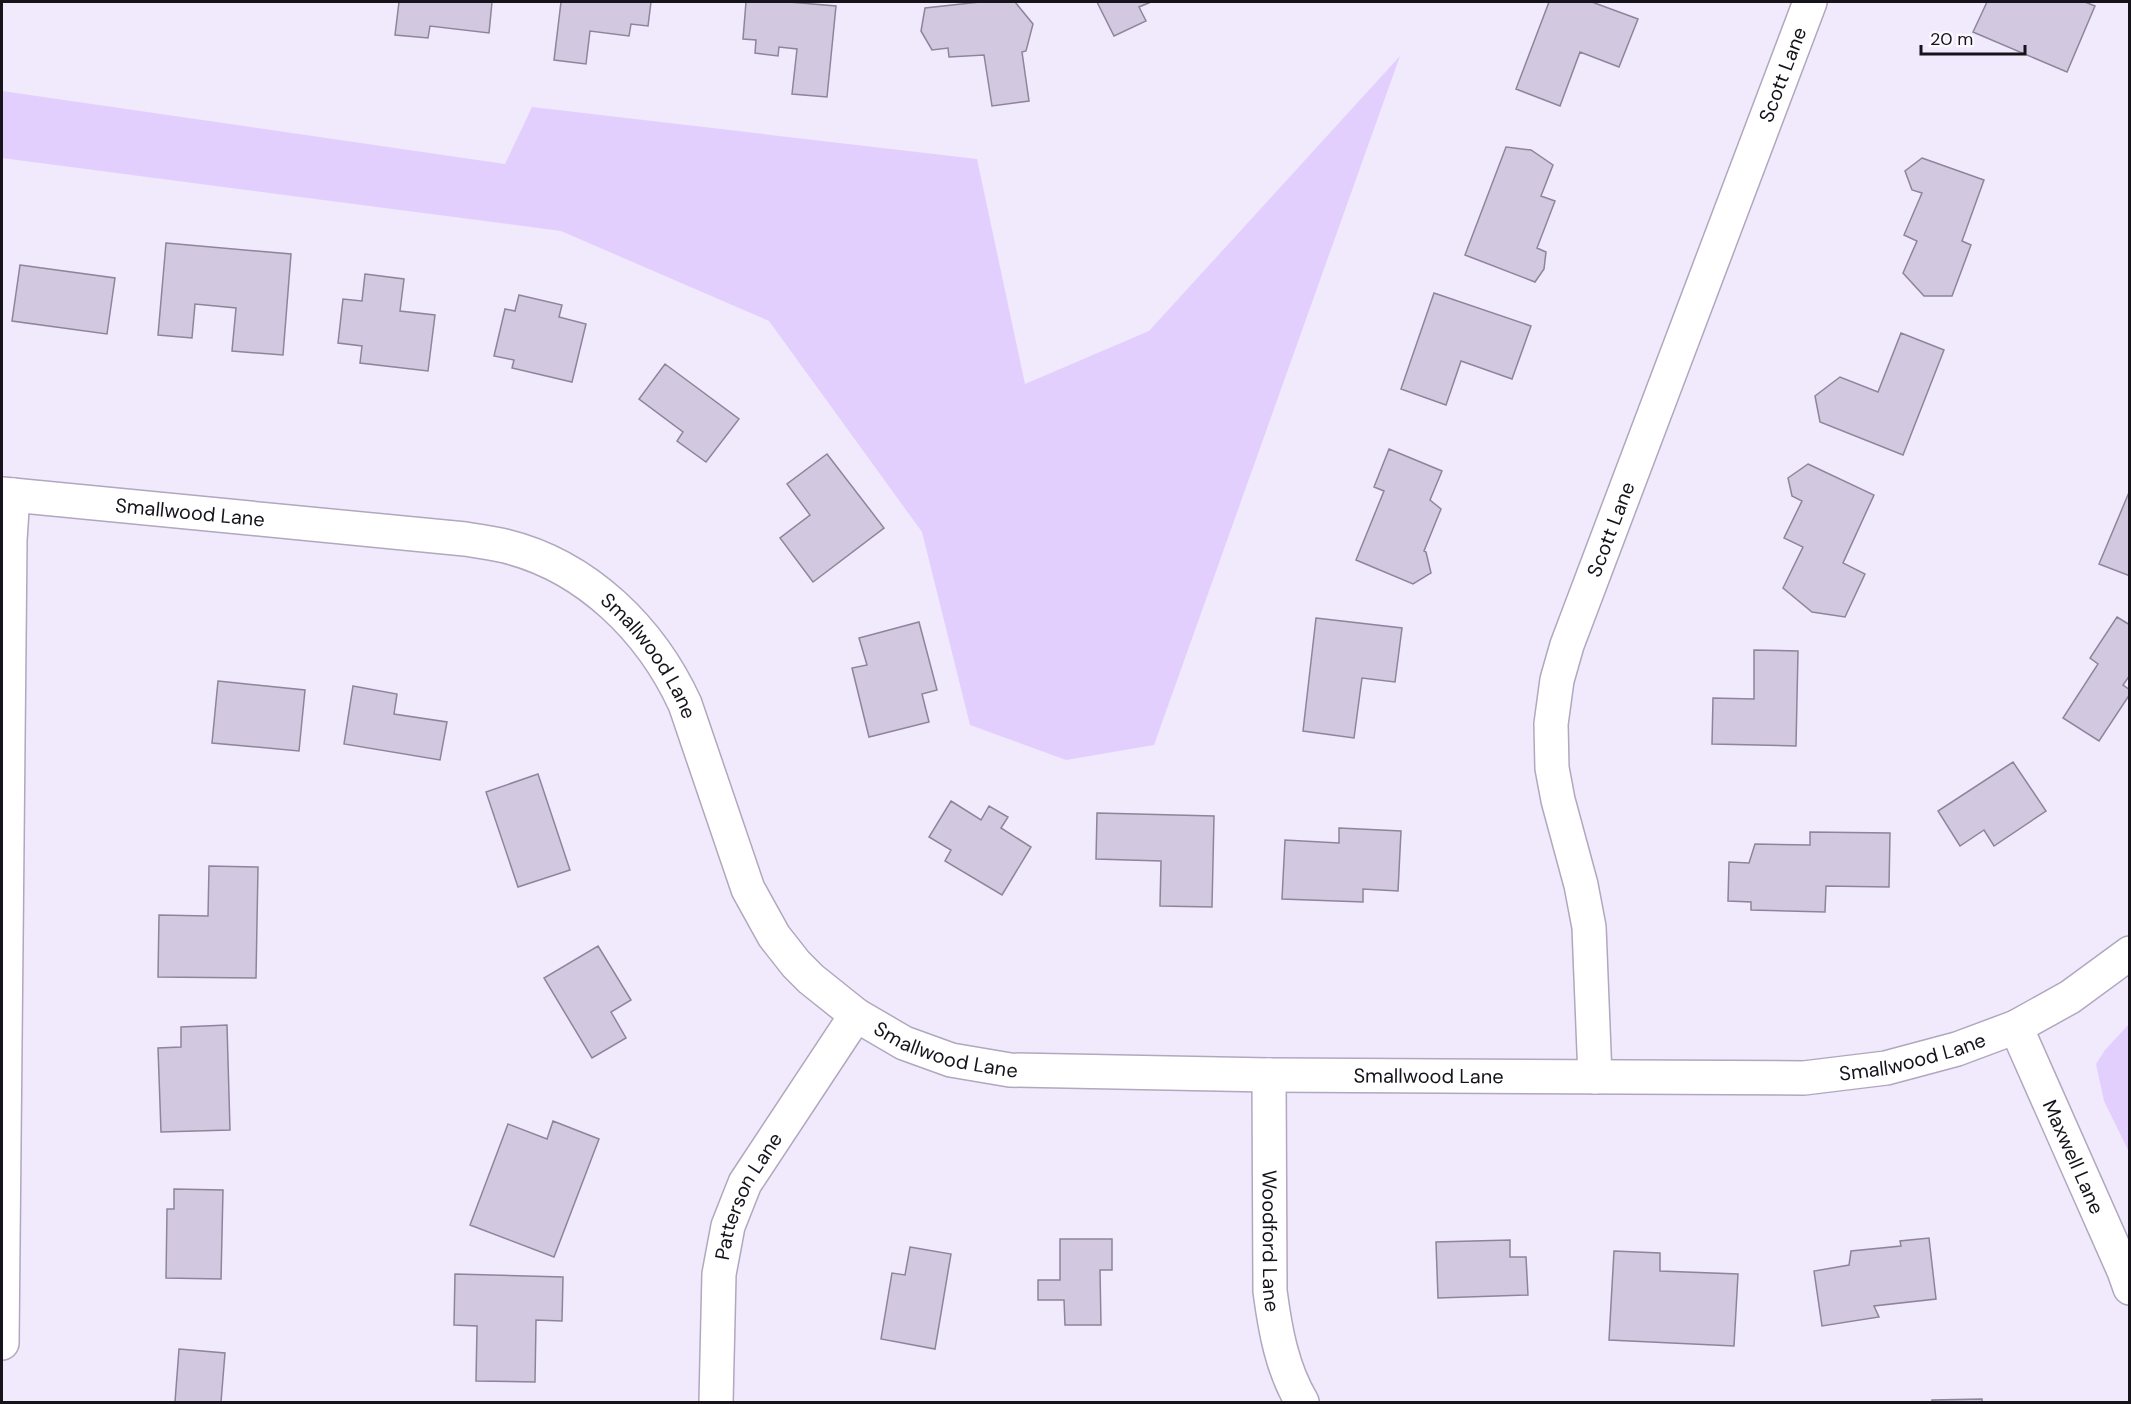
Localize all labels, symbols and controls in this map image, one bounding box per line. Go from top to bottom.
scale bar [1921,18,2024,56]
street label: Scott Lane [1753,23,1812,126]
text: 20 m [1930,27,1973,51]
street label: Scott Lane [1581,478,1641,581]
street label: Smallwood Lane [114,492,266,532]
street label: Smallwood Lane [595,587,702,722]
street label: Smallwood Lane [869,1015,1018,1083]
street label: Smallwood Lane [1838,1027,1989,1087]
street label: Smallwood Lane [1353,1062,1504,1089]
street label: Maxwell Lane [2037,1096,2110,1218]
street label: Patterson Lane [709,1127,788,1262]
street label: Woodford Lane [1256,1170,1286,1314]

